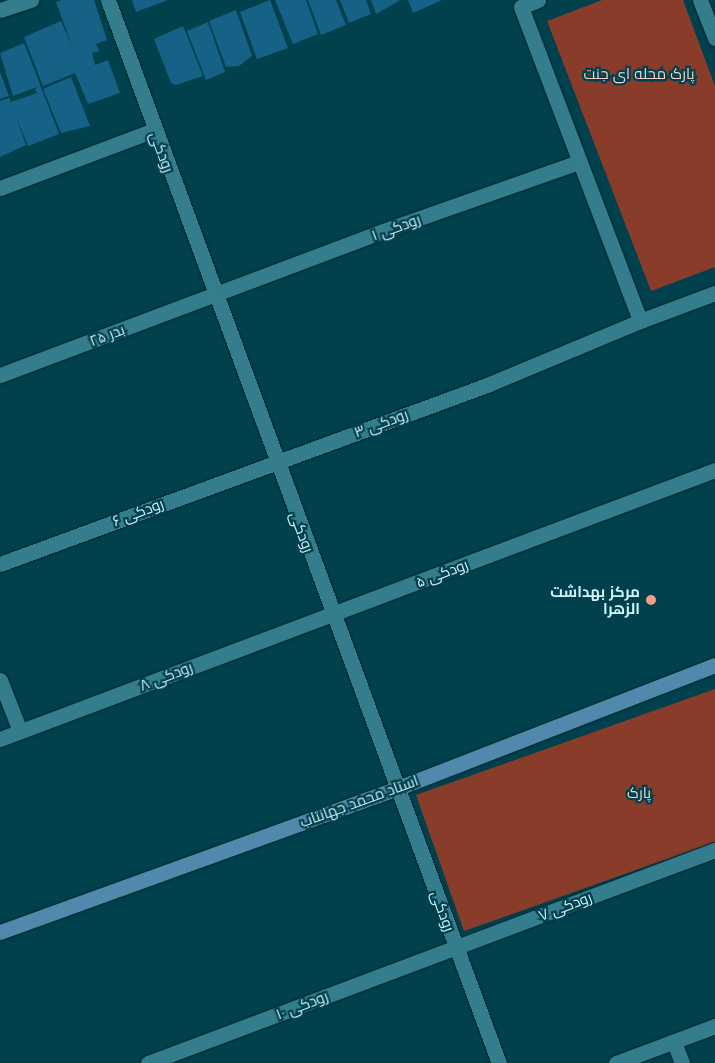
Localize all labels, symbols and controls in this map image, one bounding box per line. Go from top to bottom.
park label: پارک محله ای جنت [584,65,694,83]
street label: رودکی [146,129,178,175]
street label: رودکی ۱ [369,210,423,244]
street label: بدر ۲۵ [87,320,127,350]
street label: رودکی ۳ [352,405,410,441]
street label: رودکی ۶ [110,494,166,530]
street label: رودکی [286,509,318,555]
street label: رودکی ۵ [413,555,471,591]
place label: مرکز بهداشت الزهرا [550,582,640,617]
marker: مرکز بهداشت الزهرا [644,593,658,607]
street label: رودکی ۸ [137,658,195,694]
street label: استاد محمد جهانتاب [297,771,421,831]
park label: پارک [627,784,651,802]
street label: رودکی [427,888,459,934]
street label: رودکی ۷ [536,888,594,924]
street label: رودکی ۱۰ [273,987,331,1023]

